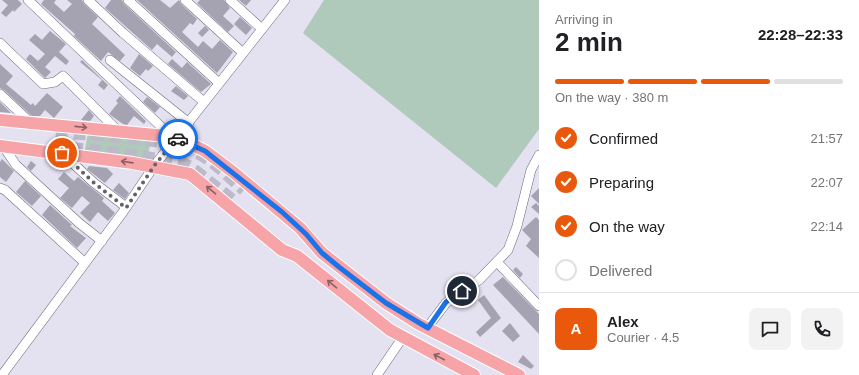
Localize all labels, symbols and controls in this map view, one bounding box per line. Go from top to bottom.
text: Arriving in [555,12,613,27]
text: 22:28–22:33 [758,26,843,43]
text: 2 min [555,27,623,57]
text: On the way · 380 m [555,90,668,105]
courier [158,119,198,159]
one-way arrow [74,123,87,131]
icon: check [555,127,577,149]
icon: car [167,128,189,150]
text: Confirmed [589,130,658,147]
text: 21:57 [810,131,843,146]
pin [45,136,79,170]
icon: bag [51,142,73,164]
one-way arrow [121,158,134,166]
icon: check [555,171,577,193]
text: Preparing [589,174,654,191]
text: 22:07 [810,175,843,190]
one-way arrow [206,186,217,195]
icon: check [555,215,577,237]
text: On the way [589,218,665,235]
text: 22:14 [810,219,843,234]
text: Delivered [589,262,652,279]
pin [445,274,479,308]
one-way arrow [326,280,337,289]
icon: home [451,280,473,302]
button: chat [749,308,791,350]
button: phone [801,308,843,350]
text: Alex [607,313,639,330]
text: A [571,320,581,337]
text: Courier · 4.5 [607,330,679,345]
one-way arrow [433,352,445,360]

